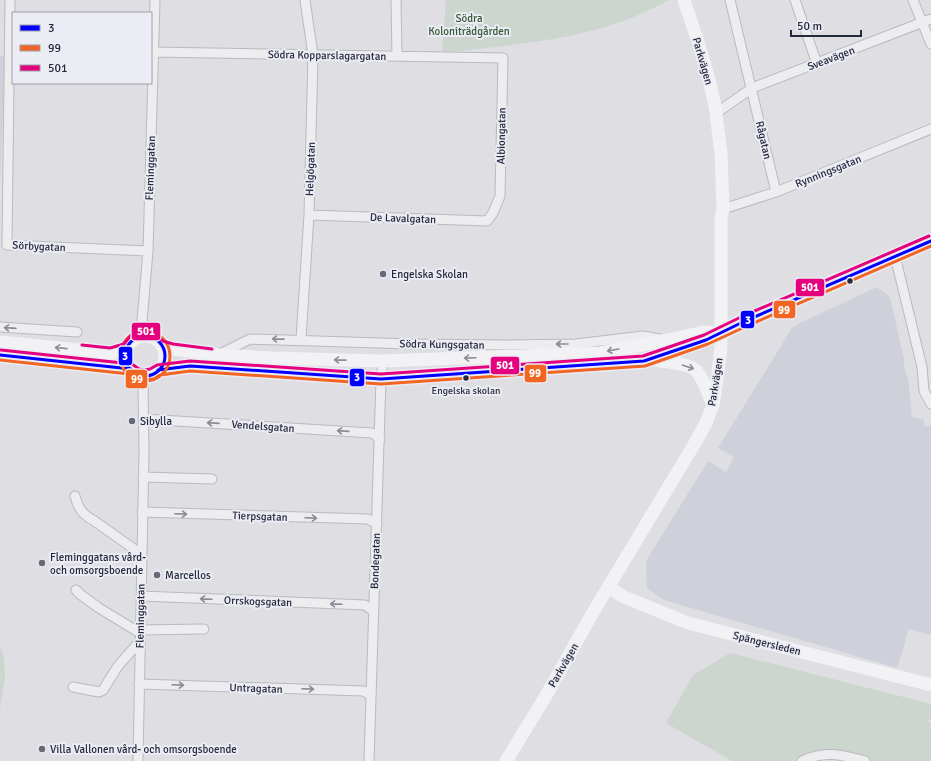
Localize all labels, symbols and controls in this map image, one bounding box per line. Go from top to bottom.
legend [12,12,152,84]
park label: Södra Koloniträdgården [428,12,510,38]
scale bar [791,12,861,38]
text: 50 m [797,19,822,34]
text: 3 [48,21,54,36]
street label: Parkvägen [690,36,716,86]
text: 99 [48,41,61,56]
street label: Sveavägen [806,44,857,73]
street label: Södra Kopparslagargatan [268,48,386,63]
text: 501 [48,61,67,76]
street label: Albiongatan [495,107,508,165]
street label: Rågatan [753,120,774,160]
street label: Fleminggatan [143,135,158,201]
street label: Helgögatan [303,142,318,196]
street label: Rynningsgatan [793,152,863,191]
street label: De Lavalgatan [370,211,436,226]
street label: Sörbygatan [12,239,66,254]
place label: Engelska Skolan [391,268,468,281]
marker: Engelska Skolan [378,269,388,279]
unlabelled marker [845,276,855,286]
line badge: 501 [795,278,825,297]
text: 501 [801,281,819,294]
line badge: 99 [773,300,796,319]
text: 99 [778,304,790,317]
line badge: 3 [740,310,755,329]
text: 3 [745,314,751,327]
line badge: 501 [131,322,161,341]
one-way arrow [4,324,17,331]
text: 501 [137,325,155,338]
one-way arrow [272,335,285,343]
street label: Södra Kungsgatan [399,337,485,352]
one-way arrow [556,340,569,348]
one-way arrow [55,344,68,352]
line badge: 3 [118,346,133,366]
one-way arrow [607,347,620,355]
text: 3 [122,350,128,363]
one-way arrow [464,354,477,361]
one-way arrow [334,356,347,364]
line badge: 501 [490,356,520,375]
street label: Parkvägen [705,357,726,407]
text: 501 [496,359,514,372]
line badge: 99 [524,364,547,383]
one-way arrow [682,364,694,372]
text: 99 [529,367,541,380]
line badge: 3 [349,368,365,387]
line badge: 99 [125,369,148,389]
text: 3 [354,371,360,384]
text: 99 [131,373,143,386]
marker: Engelska skolan [461,373,471,383]
place label: Engelska skolan [432,385,500,397]
place label: Sibylla [140,415,172,428]
marker: Sibylla [127,416,137,426]
street label: Vendelsgatan [231,418,295,435]
one-way arrow [207,420,220,427]
one-way arrow [337,428,350,435]
street label: Tierpsgatan [232,509,288,524]
one-way arrow [174,510,187,517]
one-way arrow [304,514,317,521]
street label: Bondegatan [368,533,383,589]
place label: Fleminggatans vård- och omsorgsboende [50,551,146,577]
marker: Fleminggatans vård- och omsorgsboende [37,558,47,568]
place label: Marcellos [165,569,211,582]
marker: Marcellos [152,570,162,580]
street label: Fleminggatan [133,584,148,648]
street label: Orrskogsgatan [224,594,292,609]
one-way arrow [200,595,213,602]
one-way arrow [330,600,343,608]
street label: Spängersleden [732,629,802,658]
street label: Parkvägen [546,641,581,690]
street label: Untragatan [229,681,283,696]
one-way arrow [171,682,184,689]
one-way arrow [301,686,314,693]
place label: Villa Vallonen vård- och omsorgsboende [50,743,237,756]
marker: Villa Vallonen vård- och omsorgsboende [37,744,47,754]

